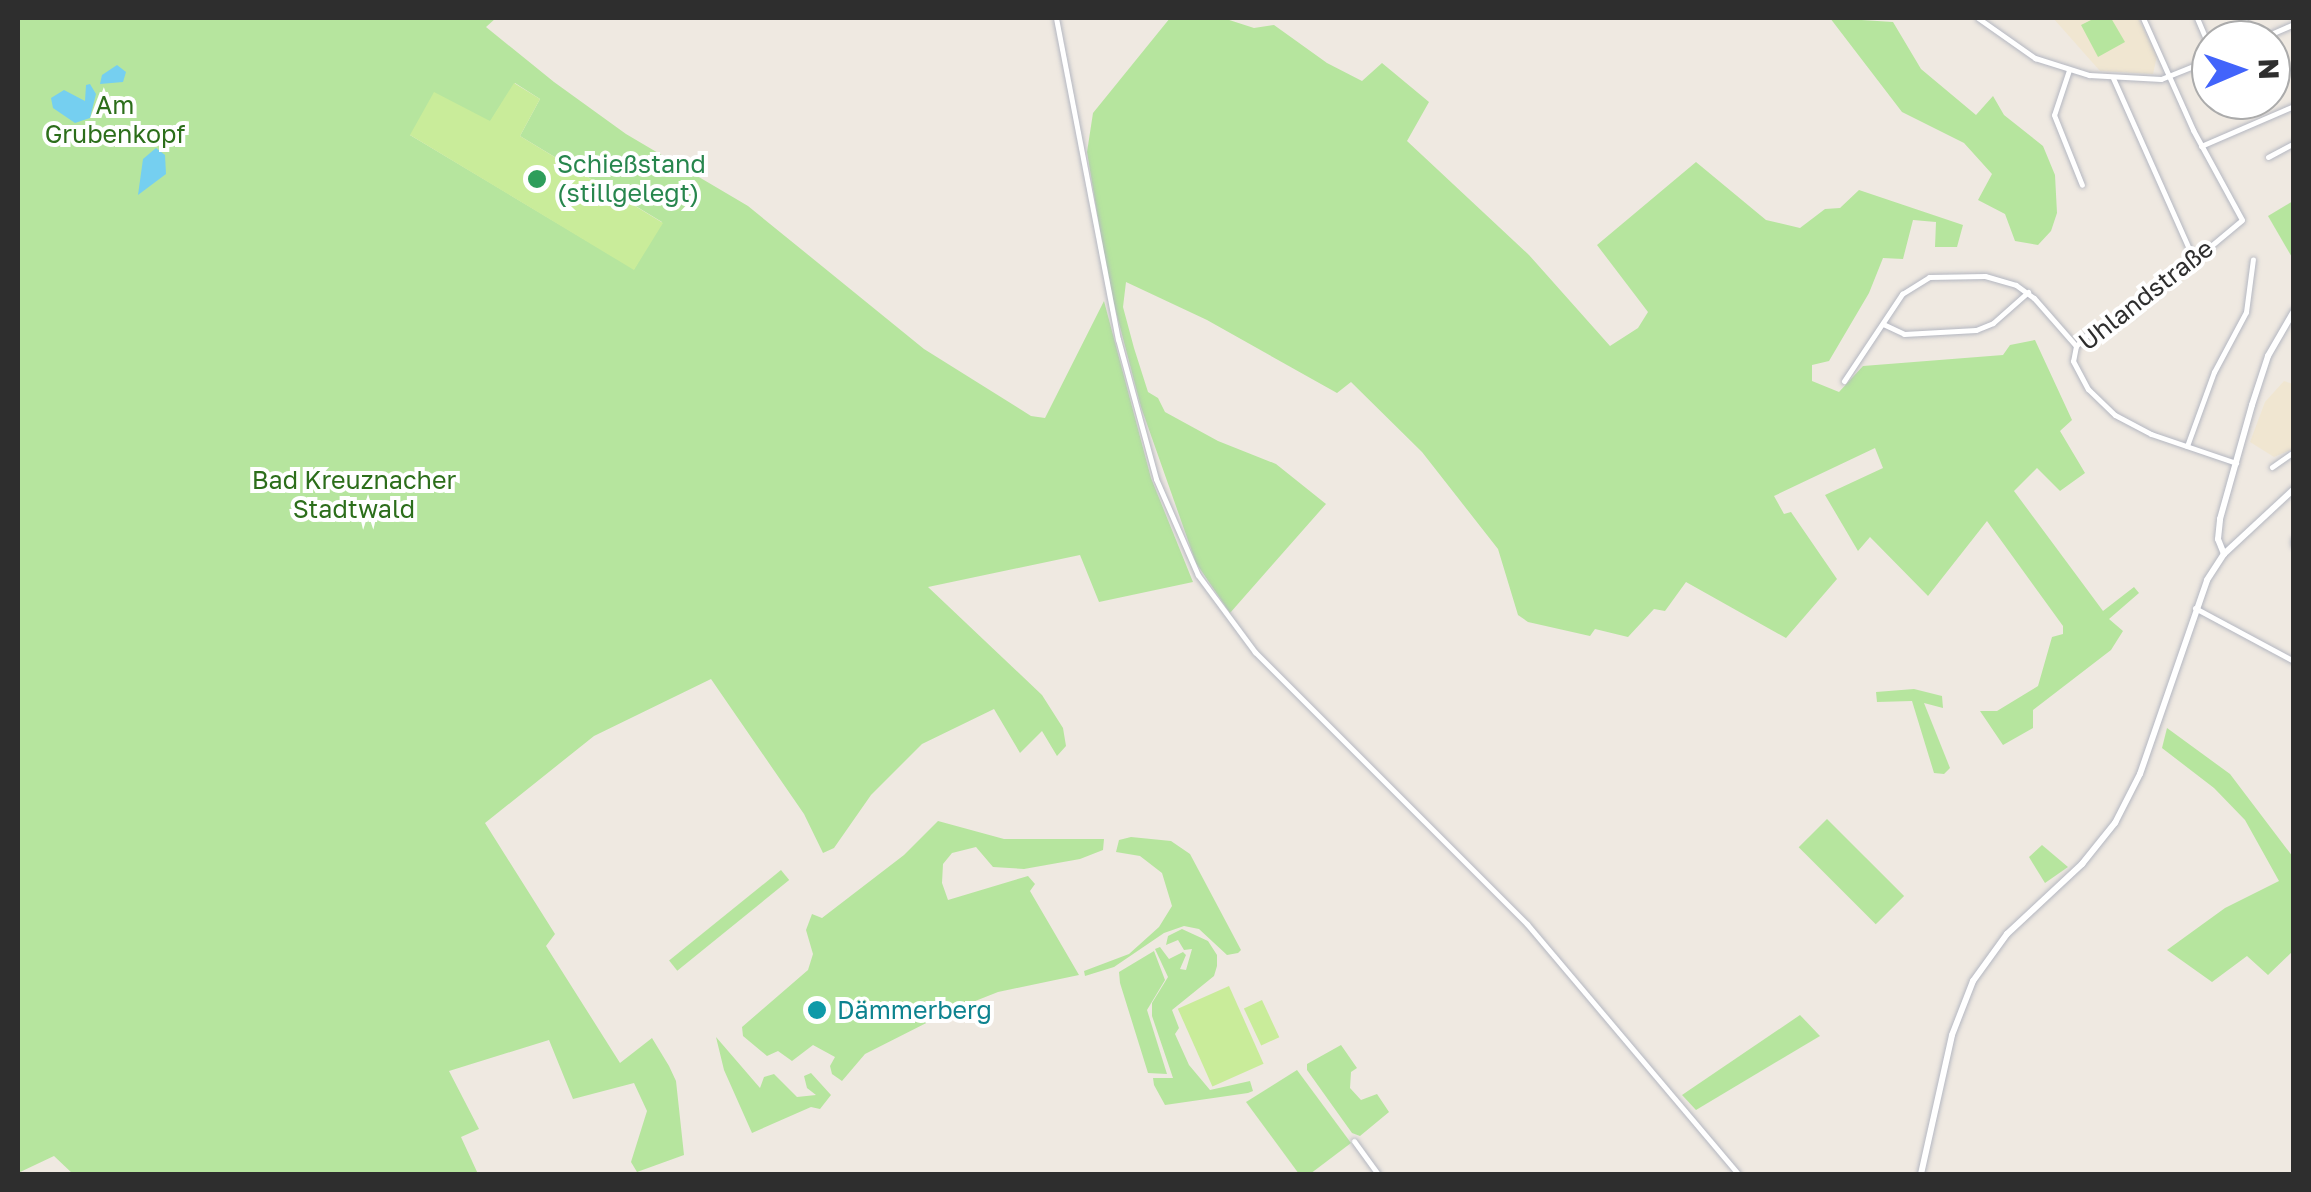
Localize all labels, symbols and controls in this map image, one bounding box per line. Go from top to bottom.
north arrow [2191,20,2291,120]
text: N [2253,58,2286,80]
park label: Am Grubenkopf [45,91,185,150]
place label: Schießstand (stillgelegt) [557,150,706,209]
marker: Schießstand (stillgelegt) [526,168,548,190]
street label: Uhlandstraße [2073,233,2219,357]
park label: Bad Kreuznacher Stadtwald [252,466,456,525]
place label: Dämmerberg [837,995,992,1025]
marker: Dämmerberg [806,999,828,1021]

